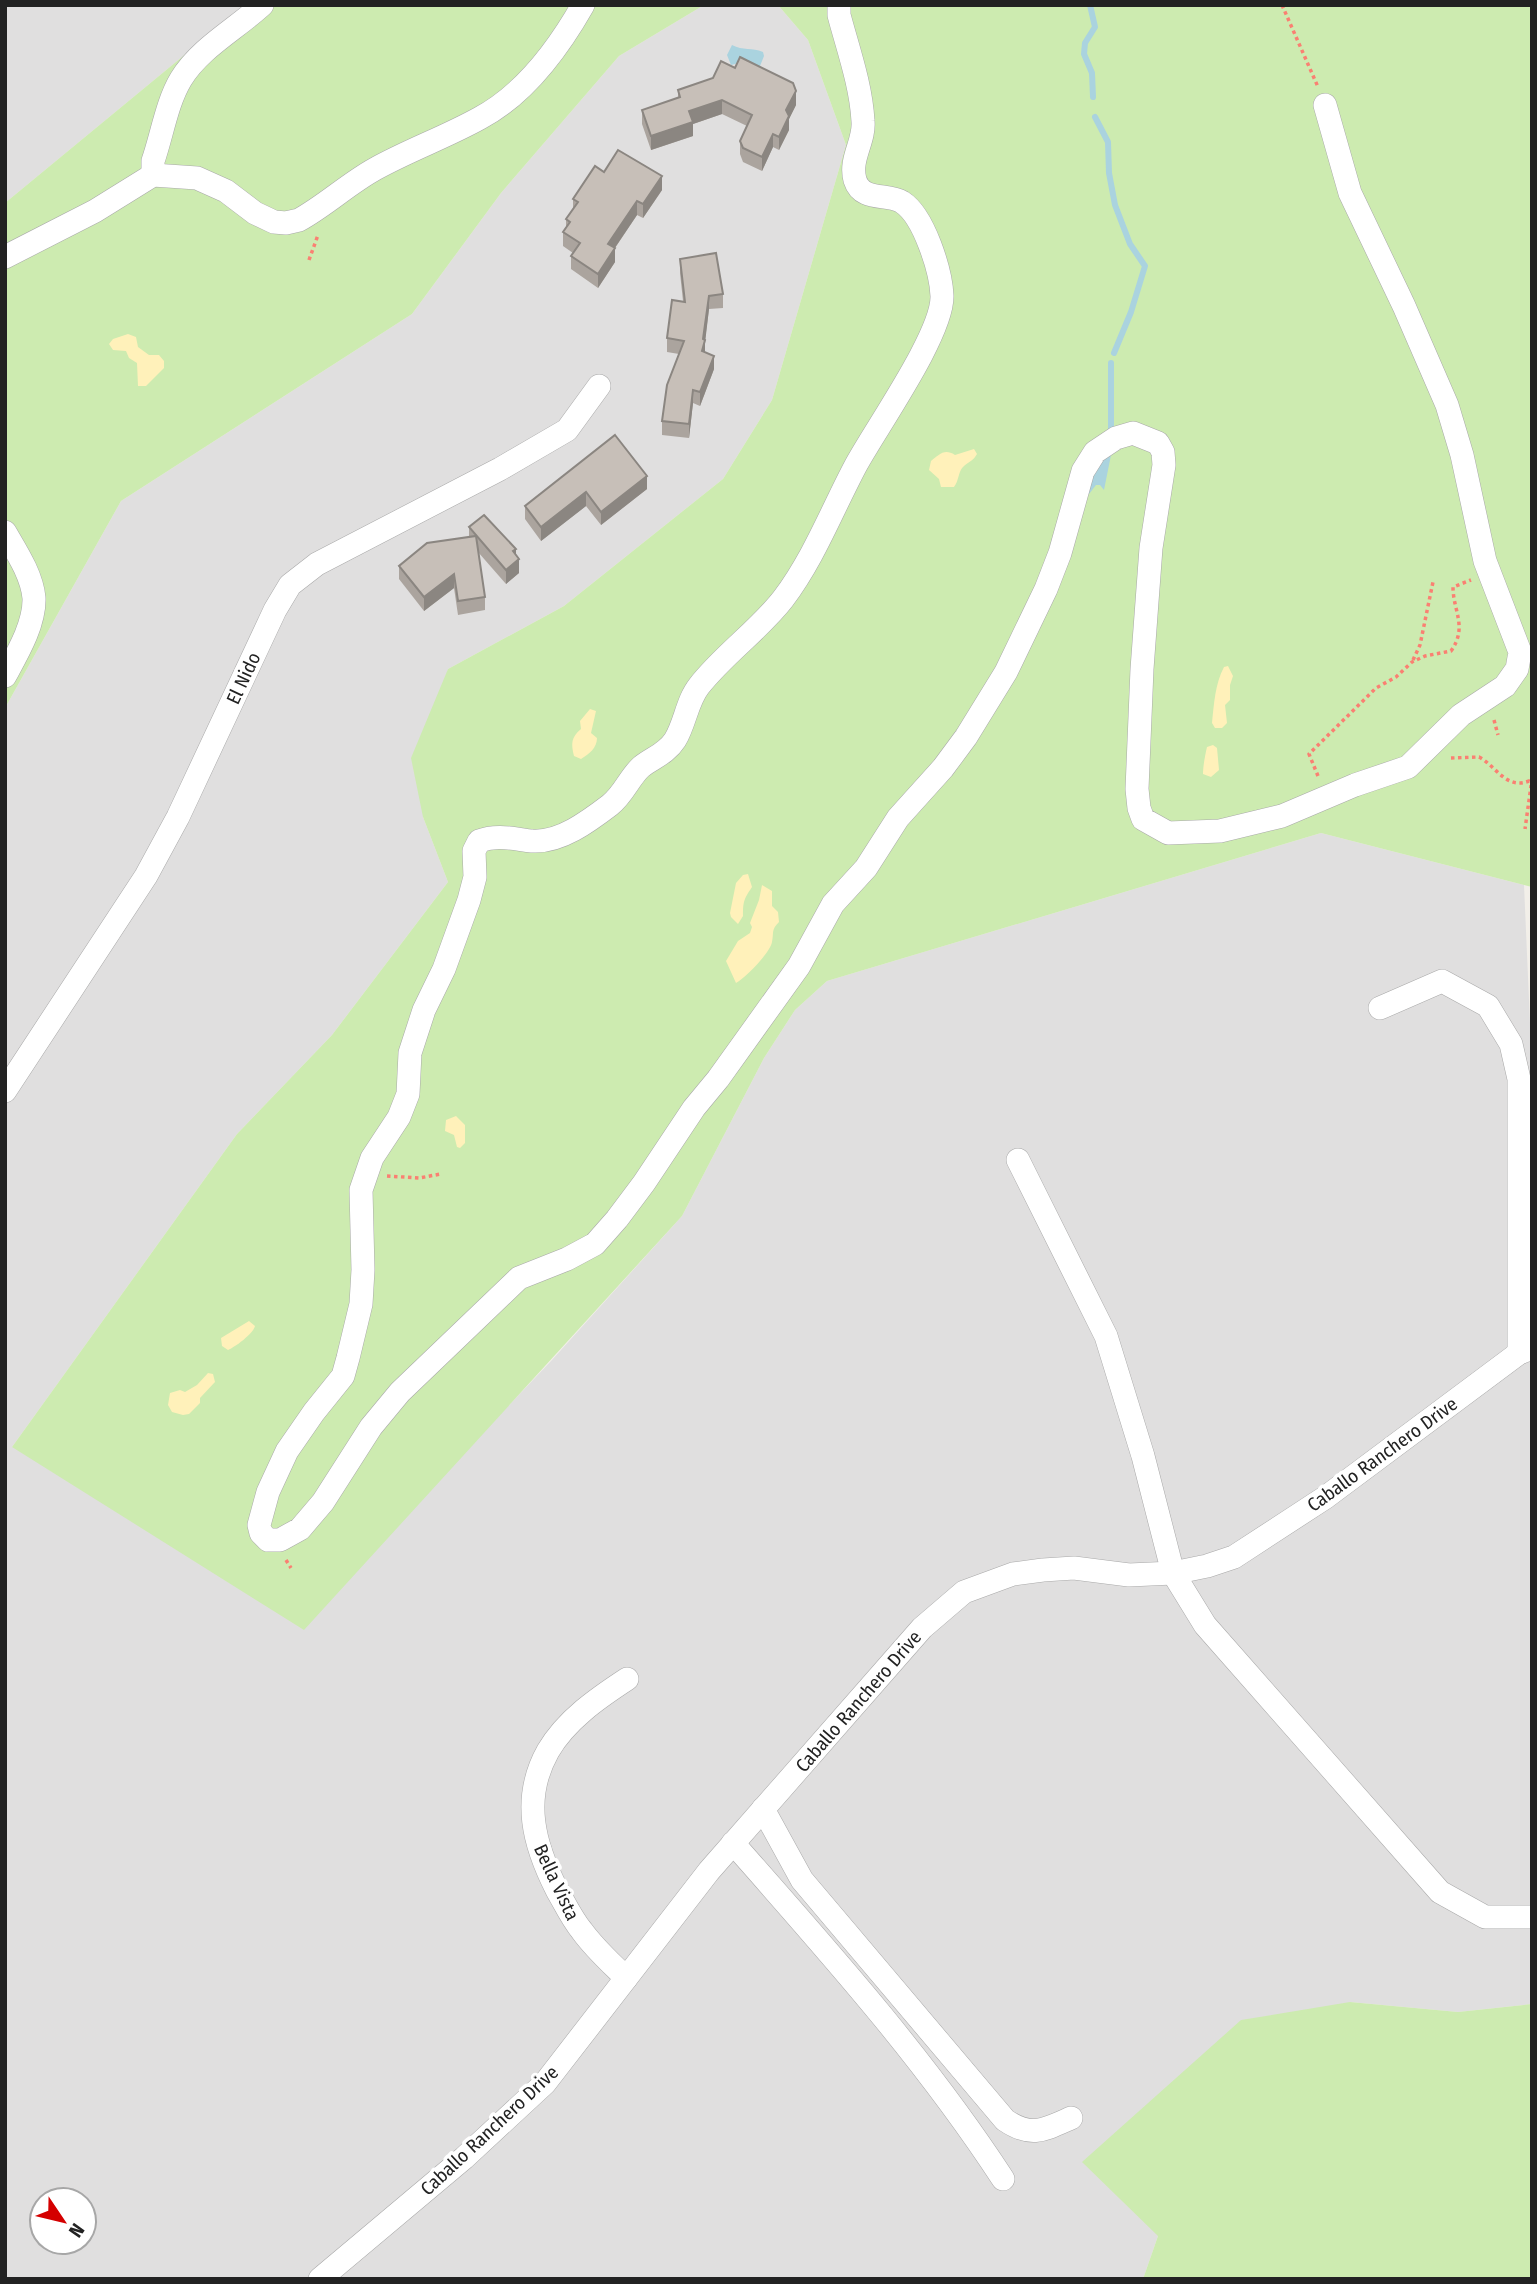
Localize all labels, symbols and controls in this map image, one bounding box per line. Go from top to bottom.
street label: El Nido [221,649,265,708]
street label: Caballo Ranchero Drive [1303,1392,1462,1517]
street label: Caballo Ranchero Drive [791,1626,926,1777]
street label: Bella Vista [529,1840,584,1924]
street label: Caballo Ranchero Drive [416,2061,563,2200]
north arrow [28,2186,98,2256]
text: N [64,2219,89,2242]

